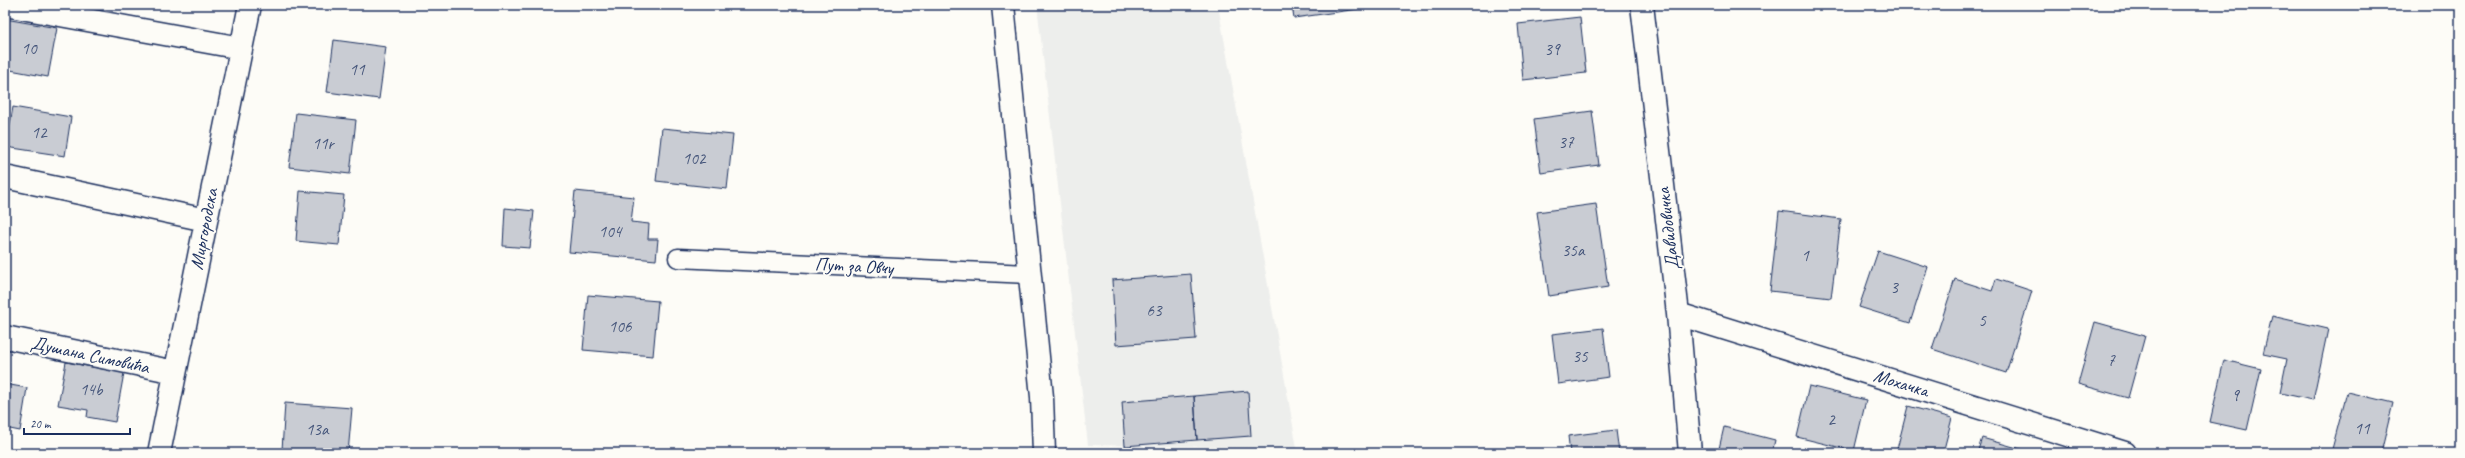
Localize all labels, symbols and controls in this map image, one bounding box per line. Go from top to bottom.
house number: 10 [21,38,38,59]
house number: 39 [1544,39,1561,60]
house number: 11 [349,59,366,80]
house number: 12 [31,122,48,143]
house number: 37 [1558,132,1575,153]
house number: 11r [312,133,336,154]
house number: 102 [683,148,707,169]
street label: Миргородска [184,185,224,272]
street label: Давидовичка [1651,185,1685,271]
house number: 104 [599,221,624,242]
house number: 35a [1562,240,1586,261]
house number: 1 [1801,245,1810,266]
street label: Пут за Овчу [814,252,895,280]
house number: 3 [1890,277,1899,298]
house number: 63 [1146,300,1163,321]
house number: 5 [1978,310,1987,331]
house number: 106 [609,316,633,337]
street label: Душана Симовића [29,331,153,380]
house number: 35 [1572,346,1589,367]
house number: 7 [2107,350,2116,371]
street label: Мохачка [1871,363,1933,403]
house number: 14b [80,379,104,400]
house number: 9 [2231,385,2240,406]
house number: 2 [1827,409,1836,430]
scale bar [24,410,130,436]
text: 20 m [30,416,52,432]
house number: 11 [2354,418,2371,439]
house number: 13a [306,419,330,440]

